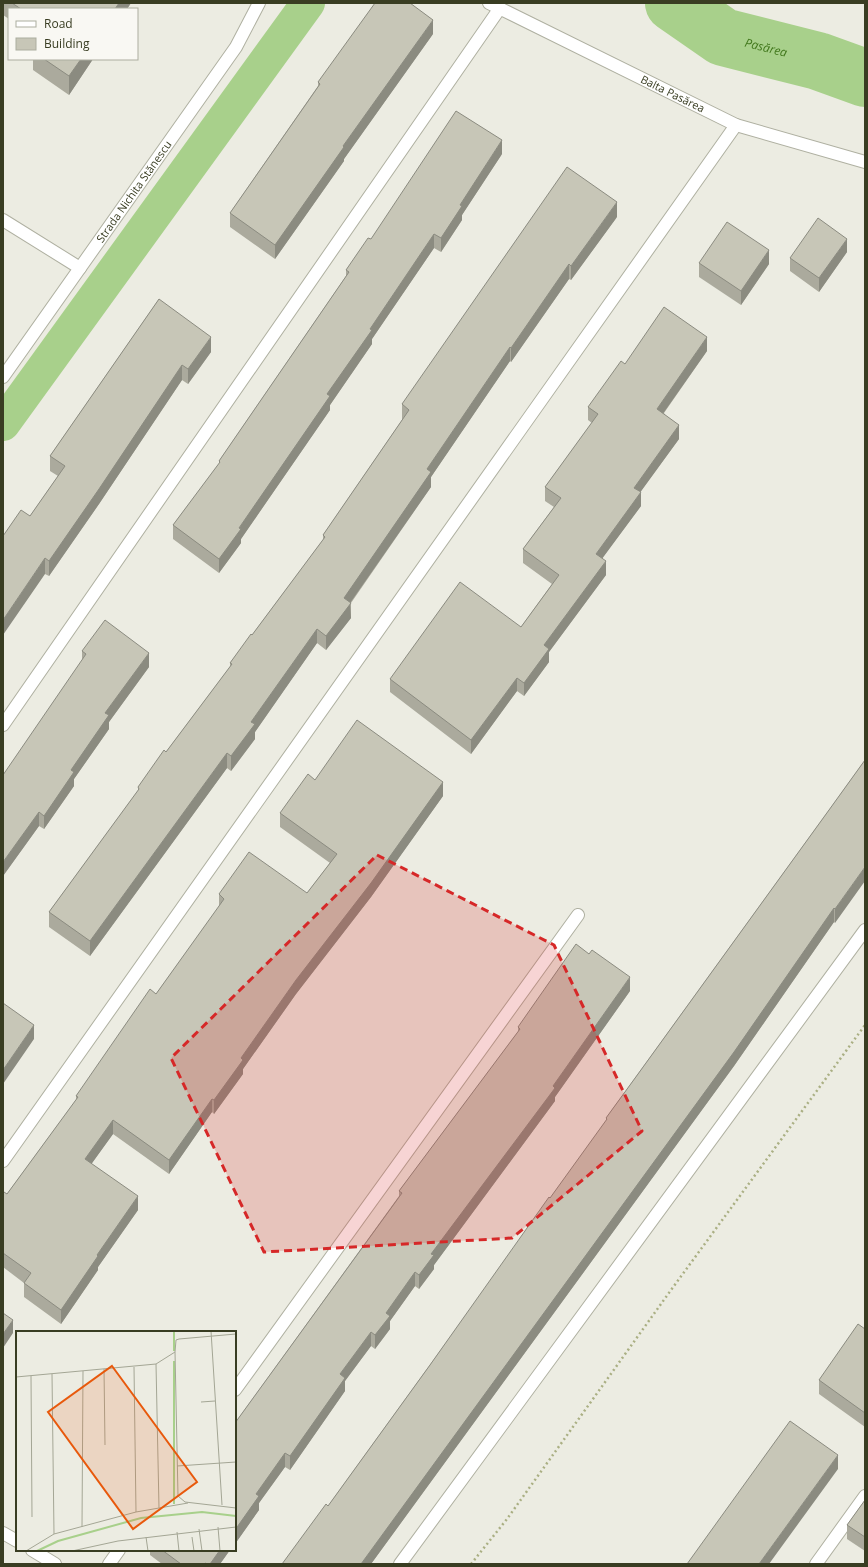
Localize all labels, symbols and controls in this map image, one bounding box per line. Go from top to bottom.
legend [8,8,138,60]
text: Road [44,15,73,32]
water label: Pasărea [743,34,789,61]
text: Building [44,35,90,52]
street label: Balta Pasărea [638,71,708,116]
street label: Strada Nichita Stănescu [92,137,175,245]
inset map [16,1331,236,1551]

